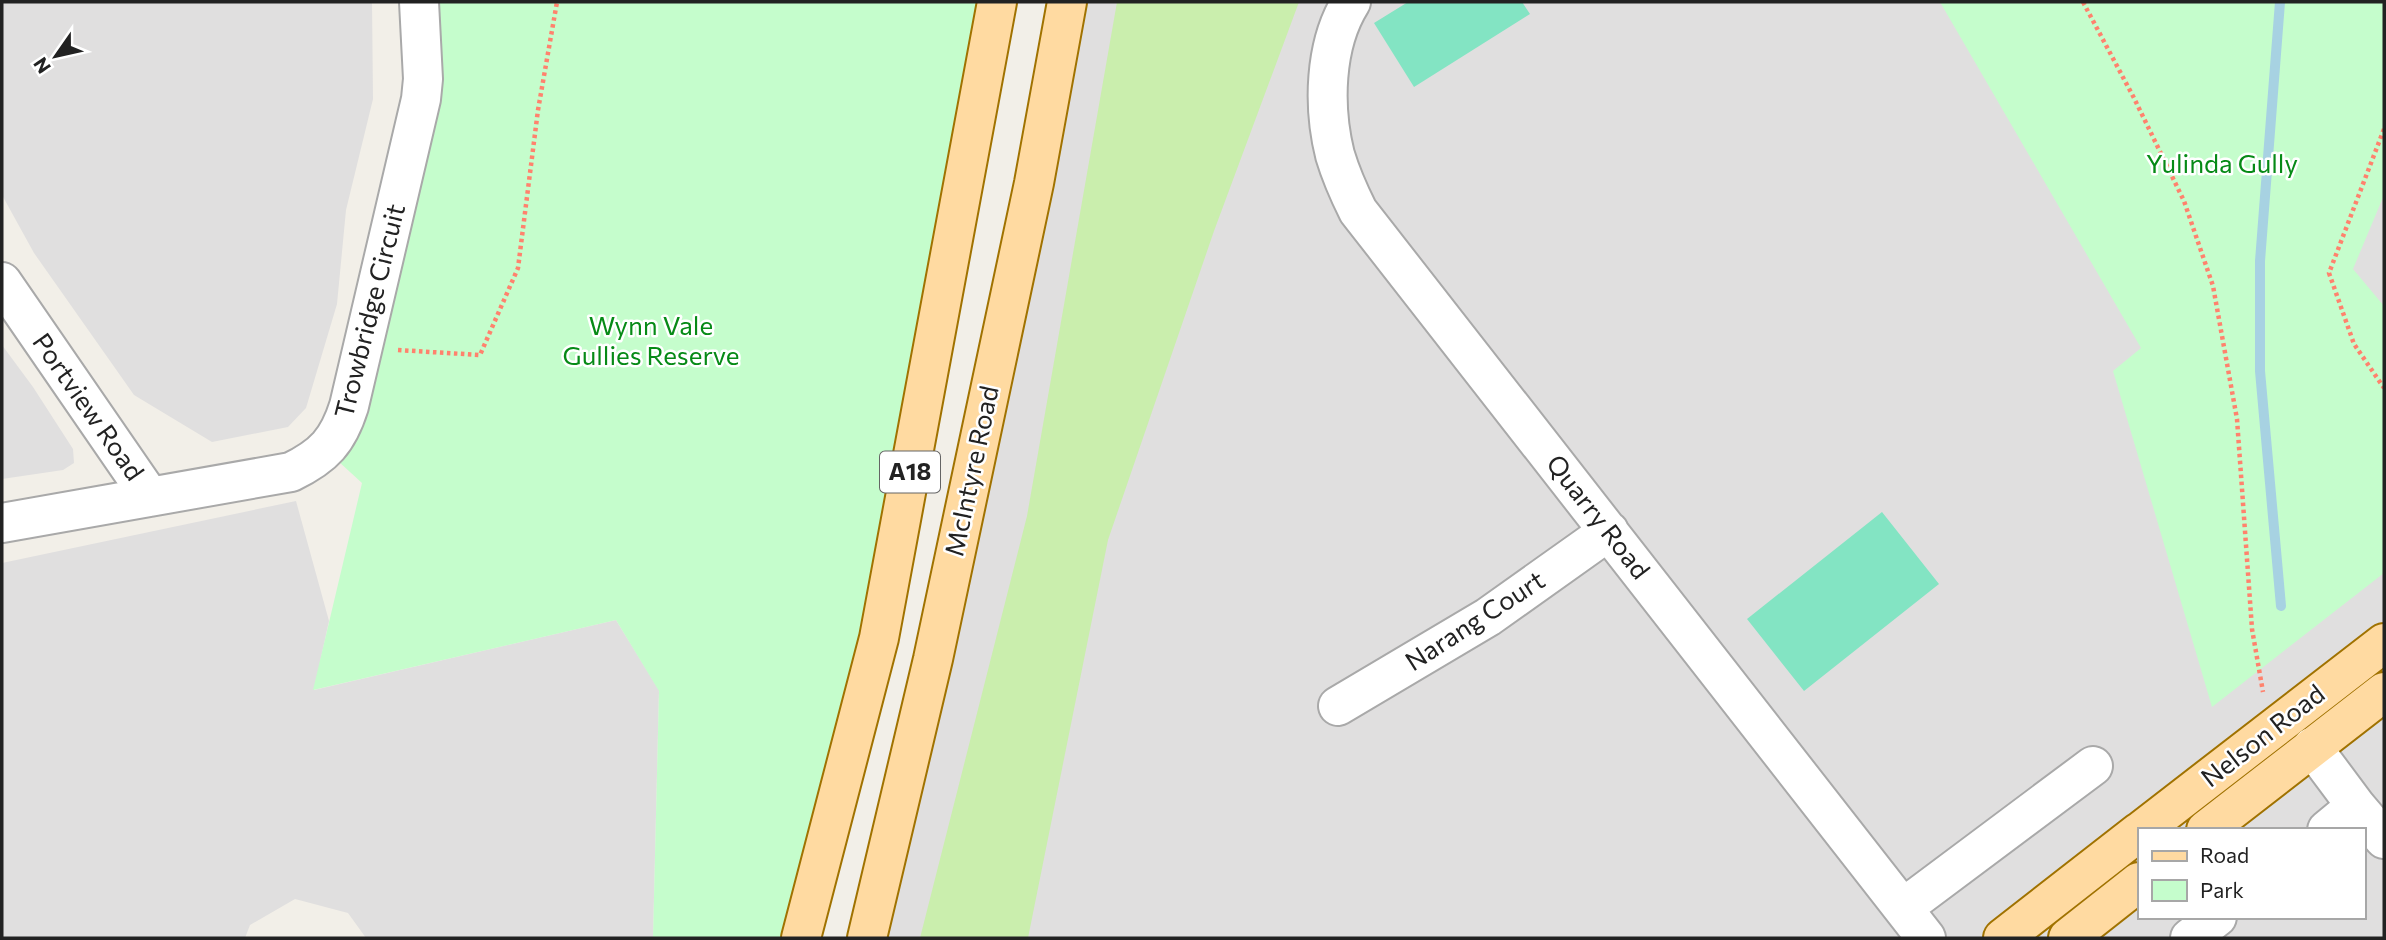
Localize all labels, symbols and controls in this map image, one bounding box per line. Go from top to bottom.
north arrow [21,21,91,91]
text: N [28,53,55,78]
park label: Yulinda Gully [2146,147,2298,178]
street label: Trowbridge Circuit [327,200,410,421]
park label: Wynn Vale Gullies Reserve [563,309,739,370]
street label: Portview Road [27,327,151,486]
street label: McIntyre Road [937,383,1004,559]
street label: Quarry Road [1541,448,1657,584]
road number: A18 [880,452,940,492]
street label: Narang Court [1399,563,1550,676]
street label: Nelson Road [2194,677,2330,793]
legend [2138,828,2365,919]
text: Road [2200,842,2249,867]
text: Park [2200,877,2244,902]

